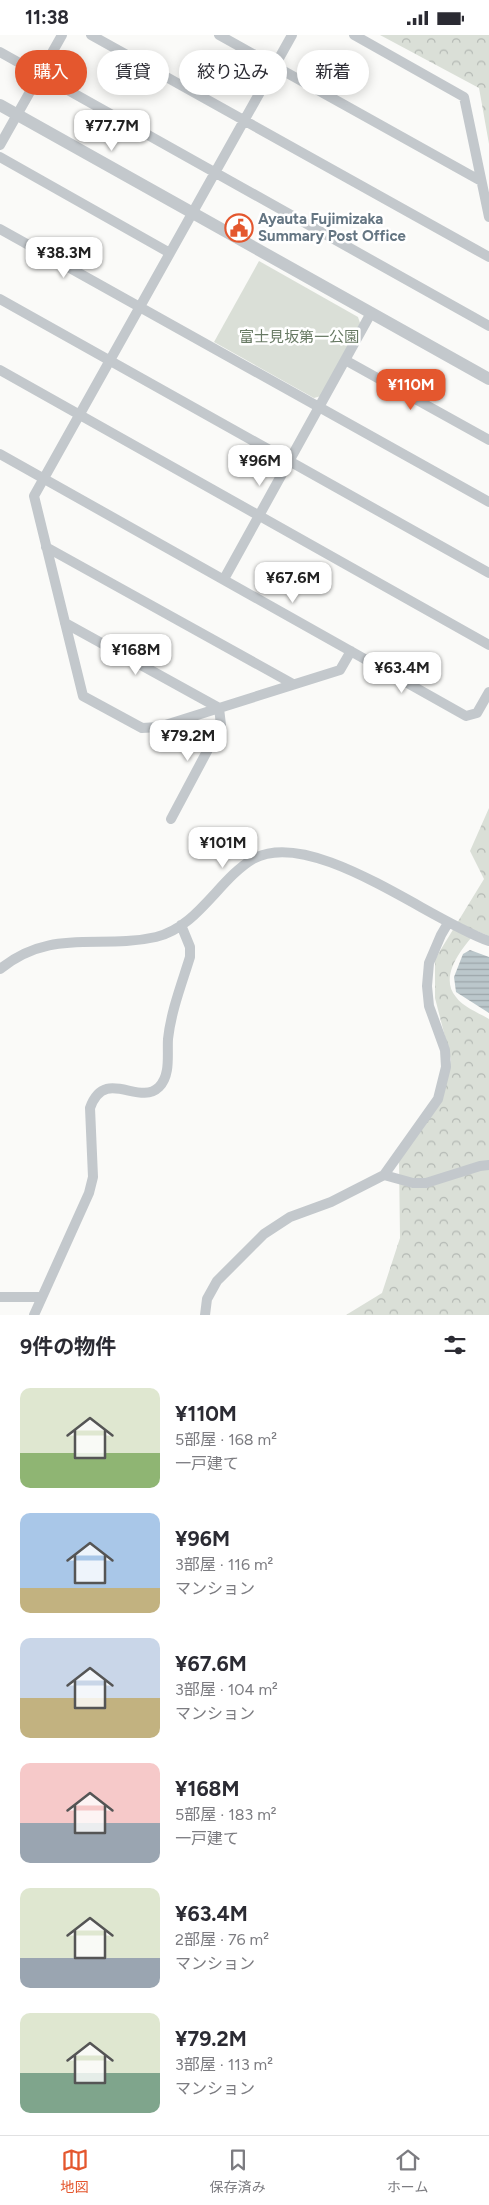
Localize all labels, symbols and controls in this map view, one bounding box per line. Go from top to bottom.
text: 11:38 [25,6,69,29]
chip: 購入 [15,50,87,95]
chip: 賃貸 [97,50,169,95]
chip: 絞り込み [179,50,287,95]
chip: 新着 [297,50,369,95]
pin: ¥77.7M [71,109,153,152]
text: ¥77.7M [85,116,139,135]
place label: Ayauta Fujimizaka Summary Post Office [258,210,407,245]
public building icon: Ayauta Fujimizaka Summary Post Office [224,213,254,243]
pin: ¥38.3M [23,237,105,279]
text: ¥38.3M [37,243,91,262]
park label: 富士見坂第一公園 [239,328,359,346]
pin: ¥110M [376,369,446,411]
text: ¥110M [387,375,435,394]
pin: ¥96M [230,445,290,487]
text: ¥96M [239,451,281,470]
pin: ¥67.6M [252,561,334,604]
text: ¥67.6M [266,568,320,587]
pin: ¥168M [101,633,171,676]
text: ¥168M [111,640,161,659]
pin: ¥63.4M [361,651,443,694]
text: ¥63.4M [374,658,430,677]
pin: ¥79.2M [147,719,229,762]
text: ¥79.2M [161,726,215,745]
pin: ¥101M [188,827,258,869]
text: ¥101M [199,833,247,852]
icon: filters [441,1331,469,1359]
text: 9件の物件 [20,1334,116,1359]
text: ¥110M [175,1401,237,1426]
icon: home [60,1408,120,1468]
text: 5部屋 · 168 m² [175,1430,277,1449]
text: 一戸建て [175,1454,239,1473]
text: ¥96M [175,1526,230,1551]
icon: home [60,1533,120,1593]
text: 3部屋 · 116 m² [175,1555,273,1574]
text: マンション [175,1579,255,1598]
text: ¥67.6M [175,1651,247,1676]
icon: home [60,1658,120,1718]
text: 3部屋 · 104 m² [175,1680,278,1699]
text: マンション [175,1704,255,1723]
text: ¥168M [175,1776,239,1801]
icon: home [60,1783,120,1843]
text: 5部屋 · 183 m² [175,1805,277,1824]
text: 一戸建て [175,1829,239,1848]
text: ¥63.4M [175,1901,248,1926]
icon: home [60,1908,120,1968]
text: 2部屋 · 76 m² [175,1930,269,1949]
text: マンション [175,1954,255,1973]
text: ¥79.2M [175,2026,247,2051]
icon: home [60,2033,120,2093]
text: 3部屋 · 113 m² [175,2055,273,2074]
text: マンション [175,2079,255,2098]
tab: 地図 [61,2146,89,2196]
tab: 保存済み [210,2146,266,2196]
tab: ホーム [387,2146,428,2196]

